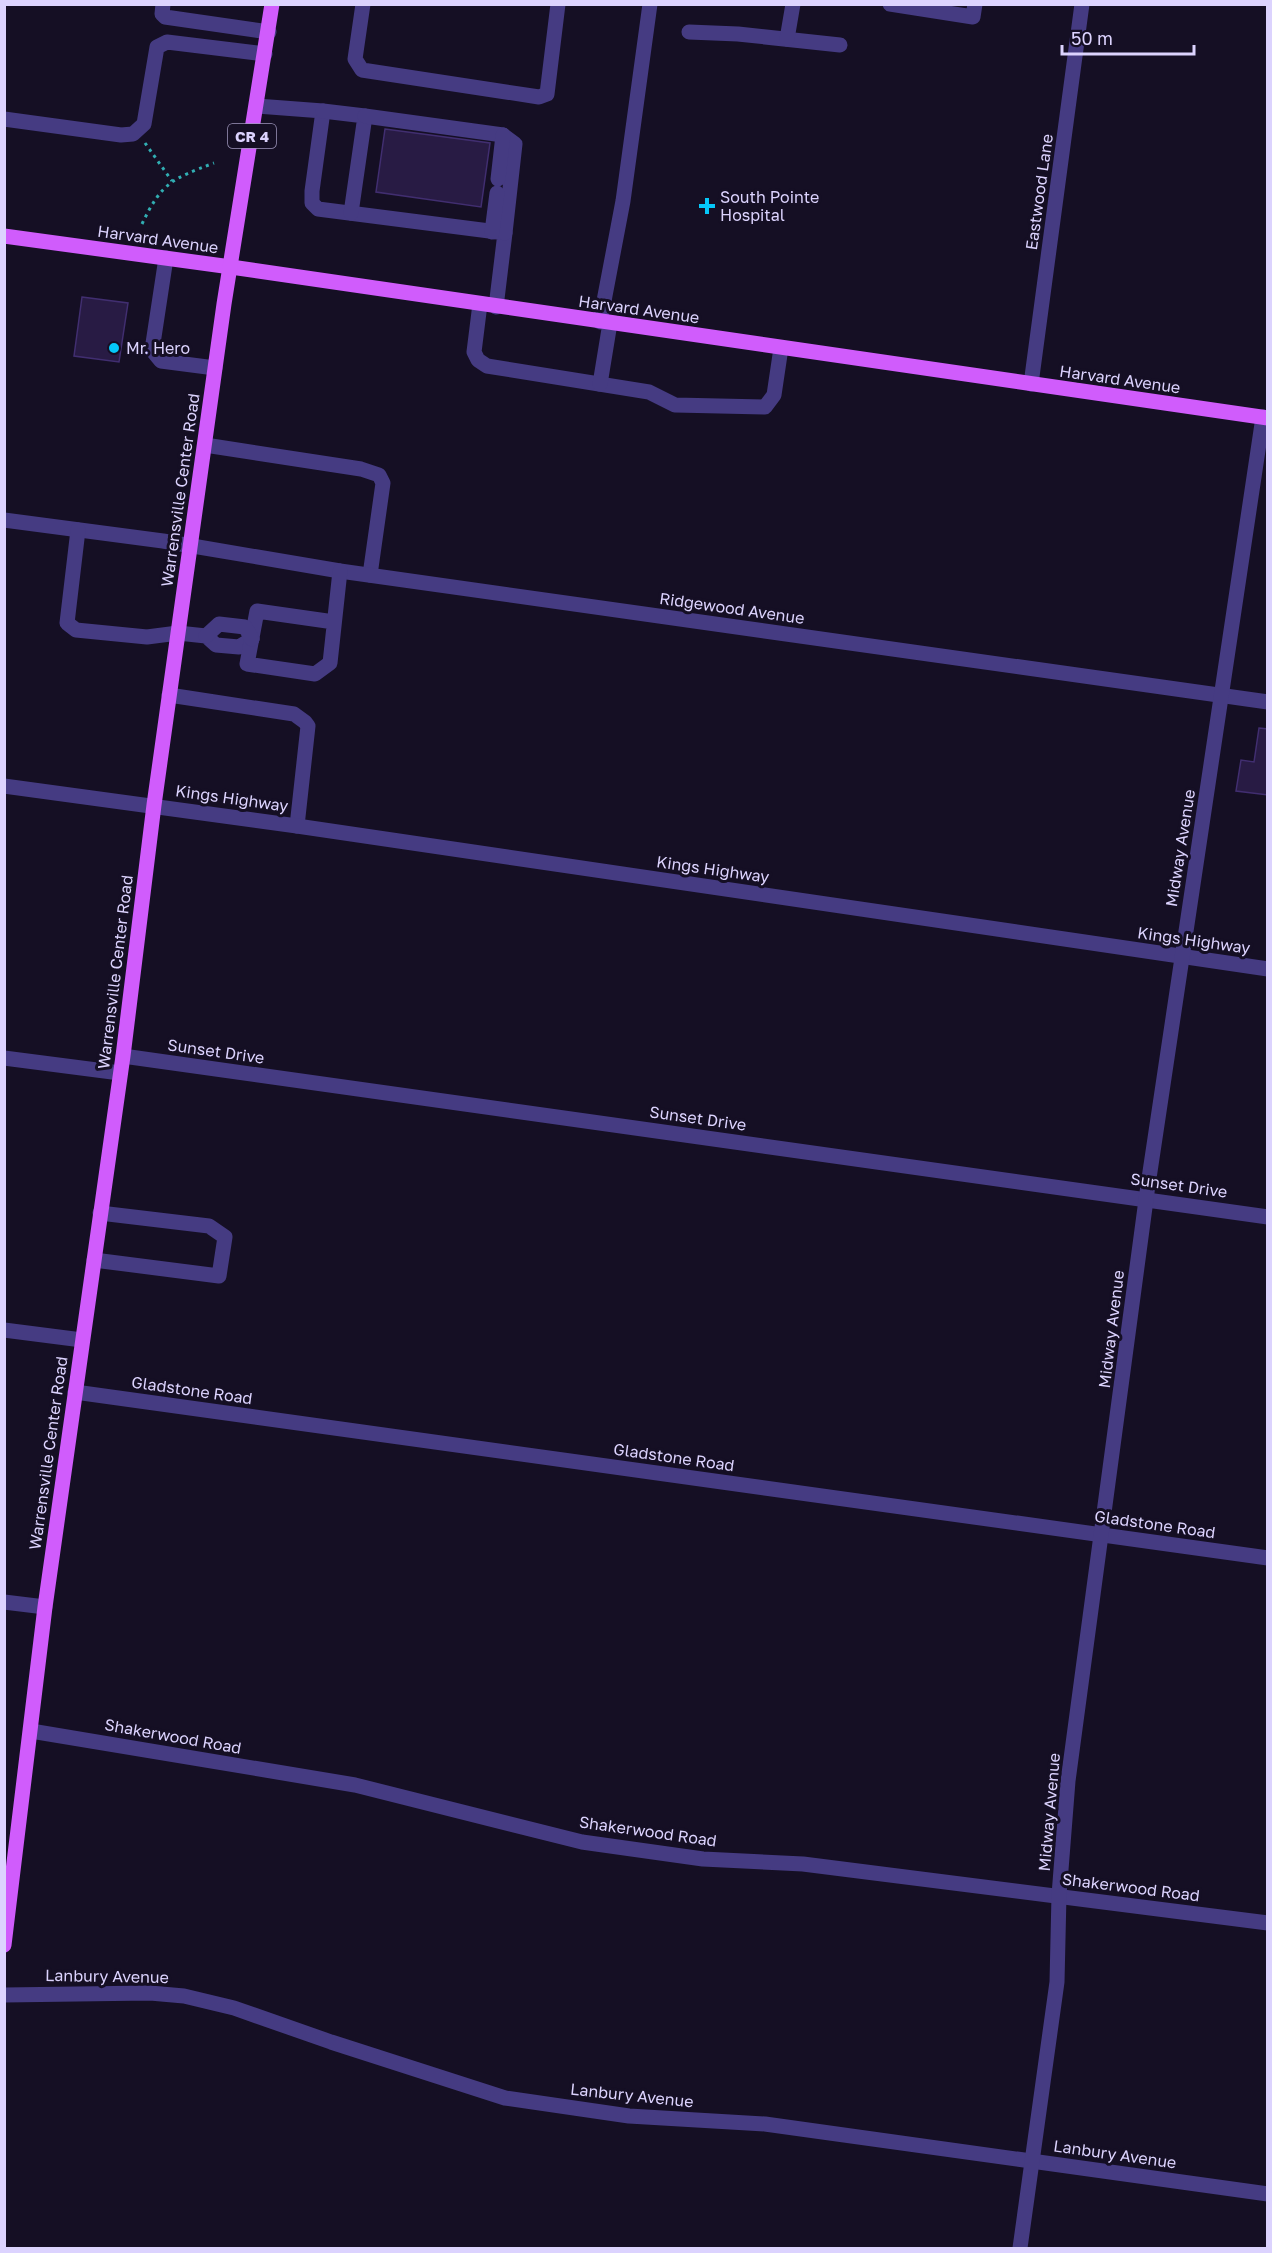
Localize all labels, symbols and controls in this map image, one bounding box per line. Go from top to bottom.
scale bar [1062,18,1194,56]
text: 50 m [1071,27,1113,49]
road number: CR 4 [228,124,276,148]
street label: Eastwood Lane [1021,133,1057,251]
place label: South Pointe Hospital [720,187,819,225]
marker: South Pointe Hospital [698,197,716,215]
street label: Harvard Avenue [96,221,220,257]
street label: Harvard Avenue [577,291,701,327]
place label: Mr. Hero [126,338,190,358]
marker: Mr. Hero [107,341,121,355]
street label: Harvard Avenue [1058,361,1182,397]
street label: Warrensville Center Road [157,392,203,588]
street label: Ridgewood Avenue [658,588,806,628]
street label: Kings Highway [174,780,290,816]
street label: Midway Avenue [1161,788,1199,908]
street label: Kings Highway [655,851,771,887]
street label: Warrensville Center Road [93,874,137,1070]
street label: Kings Highway [1136,922,1252,958]
street label: Sunset Drive [166,1034,266,1068]
street label: Sunset Drive [648,1101,748,1135]
street label: Sunset Drive [1129,1168,1229,1202]
street label: Midway Avenue [1094,1269,1128,1389]
street label: Warrensville Center Road [25,1355,71,1551]
street label: Gladstone Road [130,1372,254,1408]
street label: Gladstone Road [612,1439,736,1475]
street label: Gladstone Road [1093,1506,1217,1542]
street label: Shakerwood Road [103,1714,243,1758]
street label: Midway Avenue [1034,1752,1064,1872]
street label: Shakerwood Road [578,1811,718,1851]
street label: Shakerwood Road [1061,1869,1201,1905]
street label: Lanbury Avenue [45,1965,169,1987]
street label: Lanbury Avenue [569,2079,695,2111]
street label: Lanbury Avenue [1052,2135,1178,2173]

